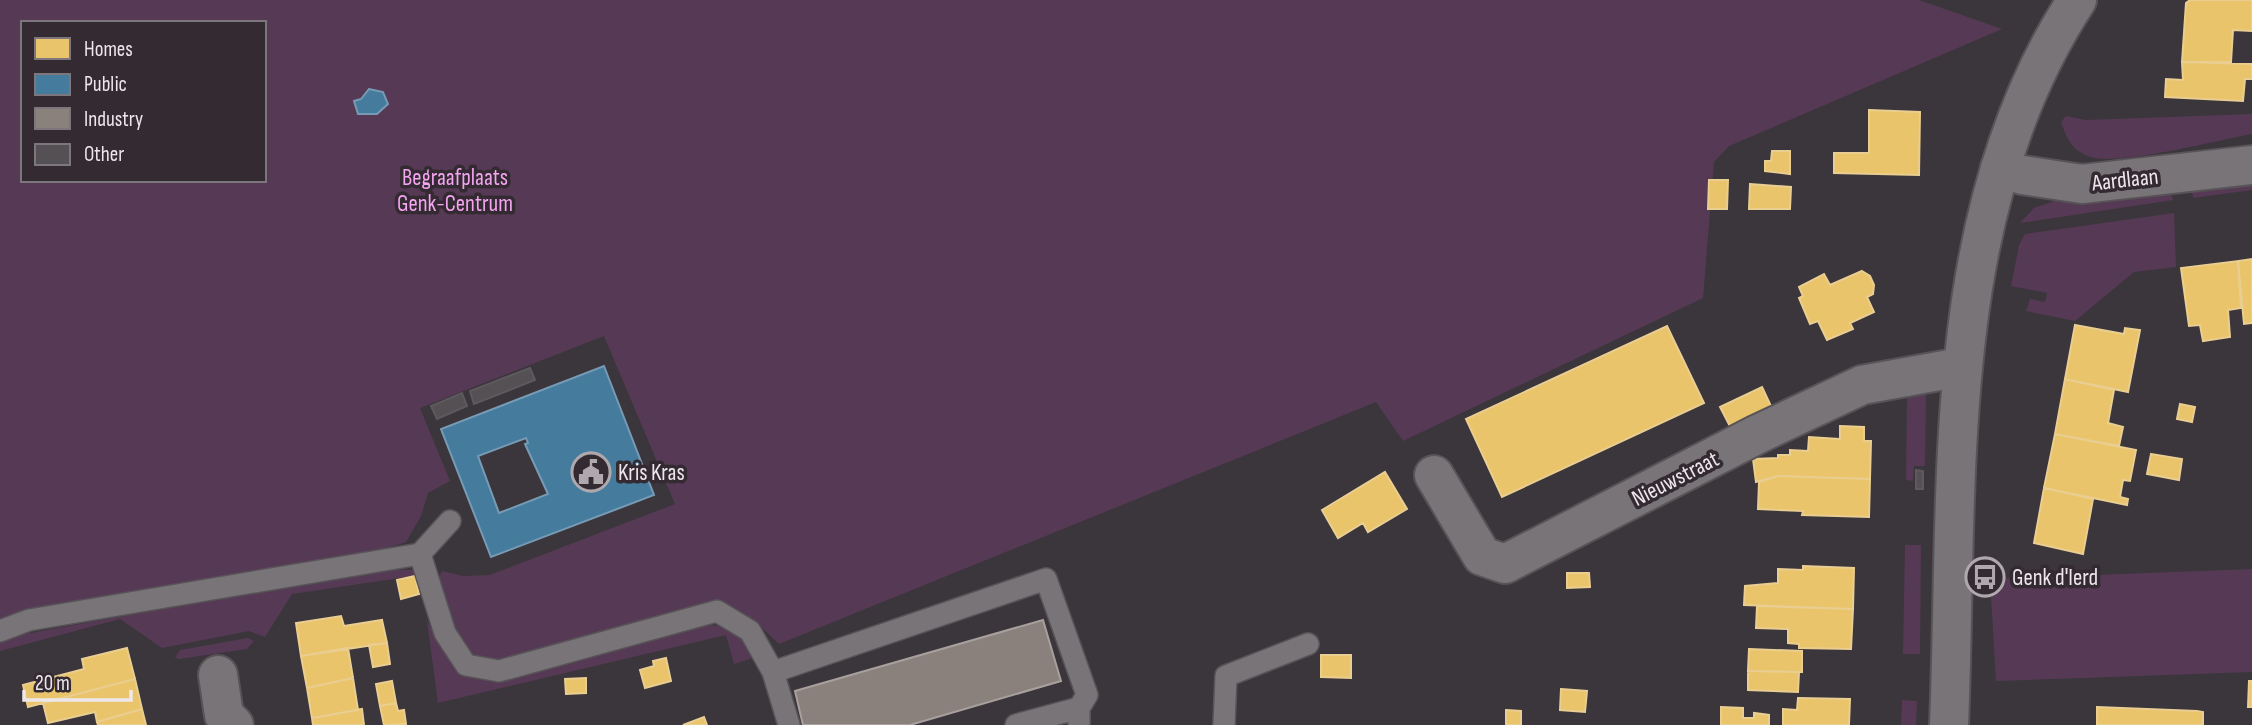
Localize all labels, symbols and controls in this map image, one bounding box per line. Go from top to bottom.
legend [21,21,266,182]
text: Homes [84,37,133,62]
text: Public [84,72,127,97]
text: Industry [84,107,143,132]
text: Other [84,142,124,167]
street label: Aardlaan [2089,163,2160,198]
park label: Begraafplaats Genk-Centrum [397,164,513,218]
street label: Nieuwstraat [1627,445,1724,513]
public building icon: Kris Kras [570,451,612,493]
place label: Kris Kras [618,459,685,487]
bus stop icon: Genk d'Ierd [1964,556,2006,598]
place label: Genk d'Ierd [2012,564,2098,592]
scale bar [24,658,131,702]
text: 20 m [35,671,70,696]

